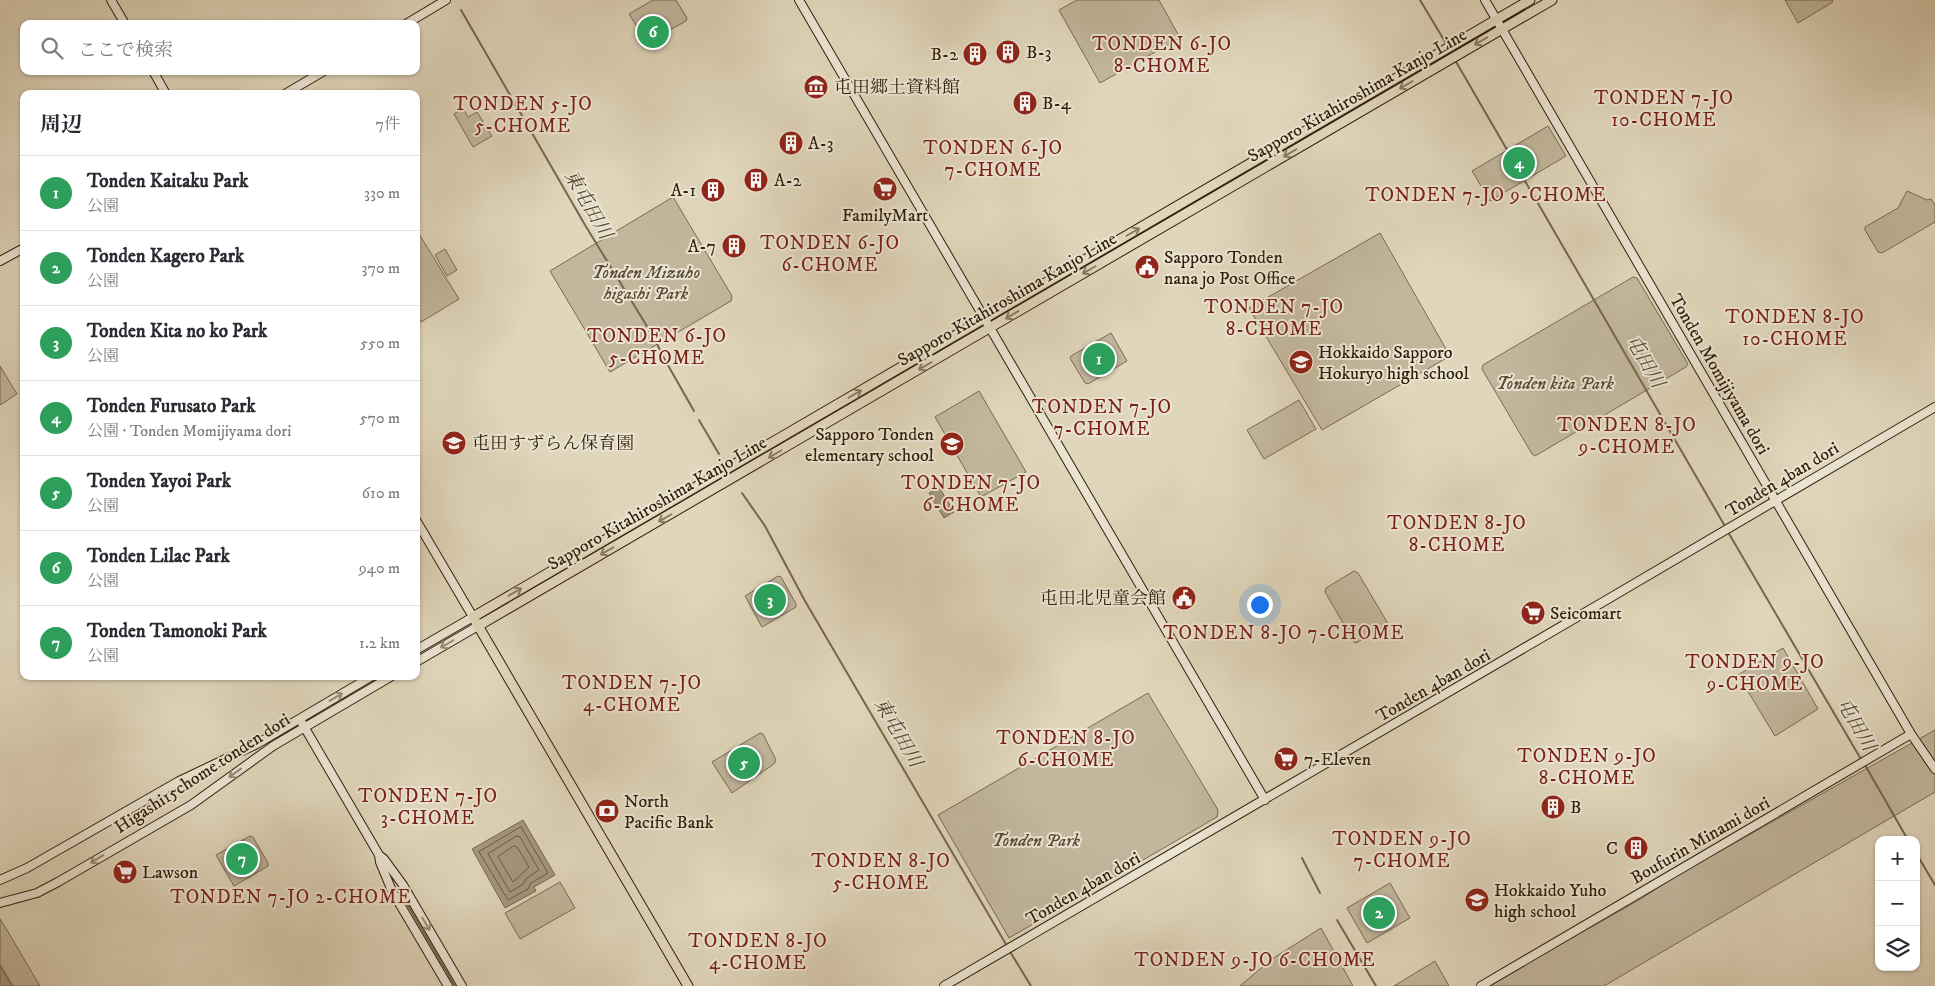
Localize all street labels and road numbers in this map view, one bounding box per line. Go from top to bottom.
street label: Sapporo Kitahiroshima Kanjo Line [1244,24,1471,168]
street label: Sapporo Kitahiroshima Kanjo Line [894,228,1121,372]
street label: Tonden Momijiyama dori [1664,290,1774,459]
street label: Sapporo Kitahiroshima Kanjo Line [544,432,771,576]
street label: Tonden 4ban dori [1722,437,1843,522]
street label: Tonden 4ban dori [1372,644,1495,727]
street label: Higashi15chome tonden dori [111,709,294,839]
street label: Boufurin Minami dori [1627,792,1774,890]
street label: Tonden 4ban dori [1022,847,1145,930]

